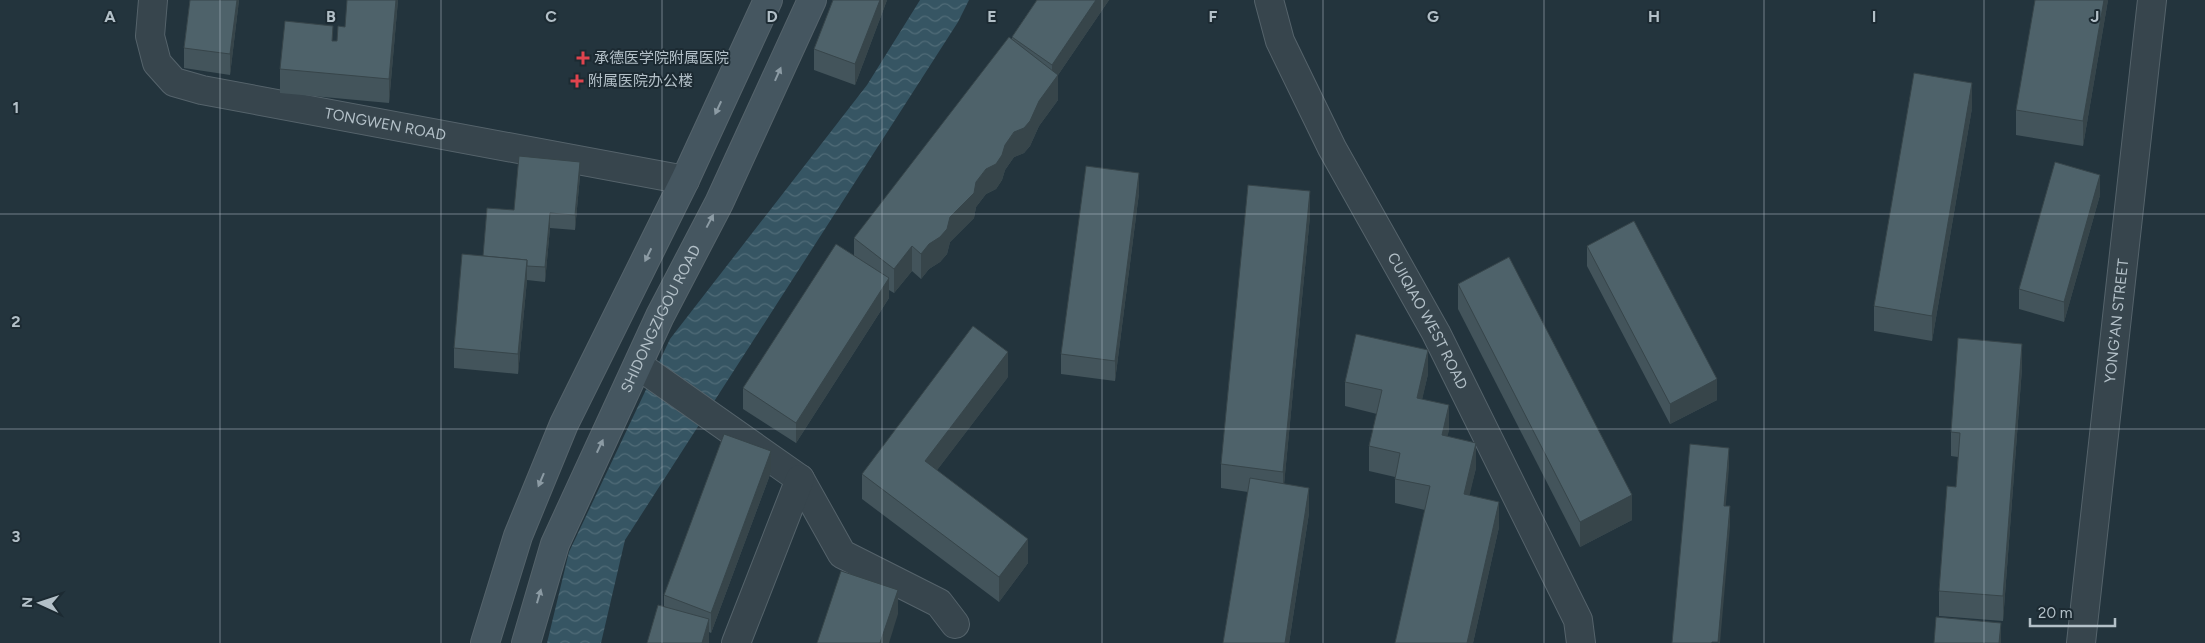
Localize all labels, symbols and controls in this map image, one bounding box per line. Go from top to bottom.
text: A [104,7,116,26]
text: B [326,7,336,26]
text: C [545,7,557,26]
text: D [766,7,778,26]
text: E [987,7,997,26]
text: F [1209,7,1218,26]
text: G [1427,7,1439,26]
text: H [1648,7,1660,26]
text: I [1872,7,1876,26]
text: J [2091,7,2099,26]
place label: 承德医学院附属医院 [594,49,729,67]
marker: 承德医学院附属医院 [576,51,590,65]
one-way arrow [774,67,782,81]
place label: 附属医院办公楼 [588,72,693,90]
marker: 附属医院办公楼 [570,74,584,88]
text: 1 [13,98,19,117]
one-way arrow [714,101,722,115]
street label: TONGWEN ROAD [323,104,447,144]
one-way arrow [706,214,714,228]
street label: SHIDONGZIGOU ROAD [617,242,704,395]
one-way arrow [644,248,652,262]
street label: CUIQIAO WEST ROAD [1384,249,1471,392]
street label: YONG'AN STREET [2101,257,2132,384]
text: 2 [11,312,21,331]
one-way arrow [597,439,605,453]
one-way arrow [537,473,545,488]
text: 3 [12,527,21,546]
north arrow [15,578,65,628]
one-way arrow [536,589,544,604]
text: N [19,596,36,608]
scale bar [2030,596,2115,628]
text: 20 m [2038,604,2072,622]

